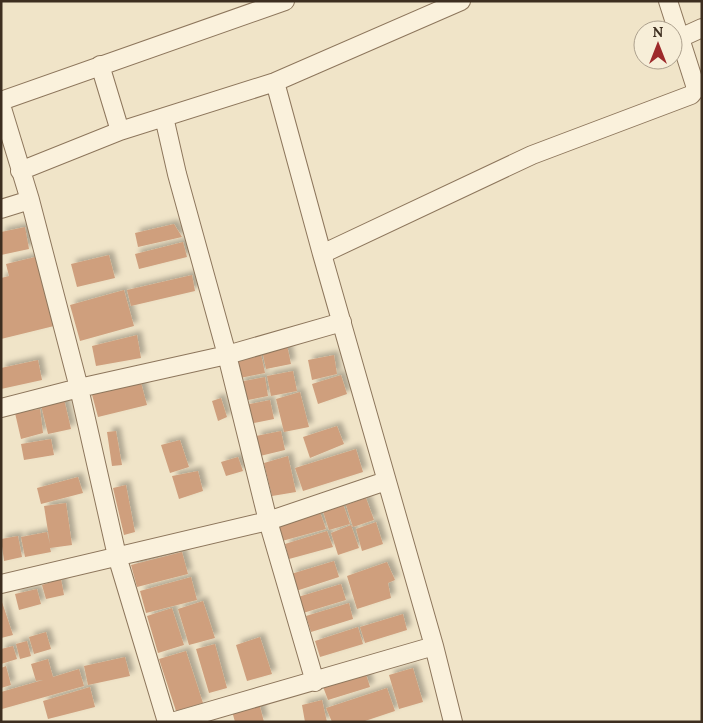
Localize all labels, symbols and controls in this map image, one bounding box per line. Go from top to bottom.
north arrow [633,20,683,70]
text: N [653,23,664,41]

